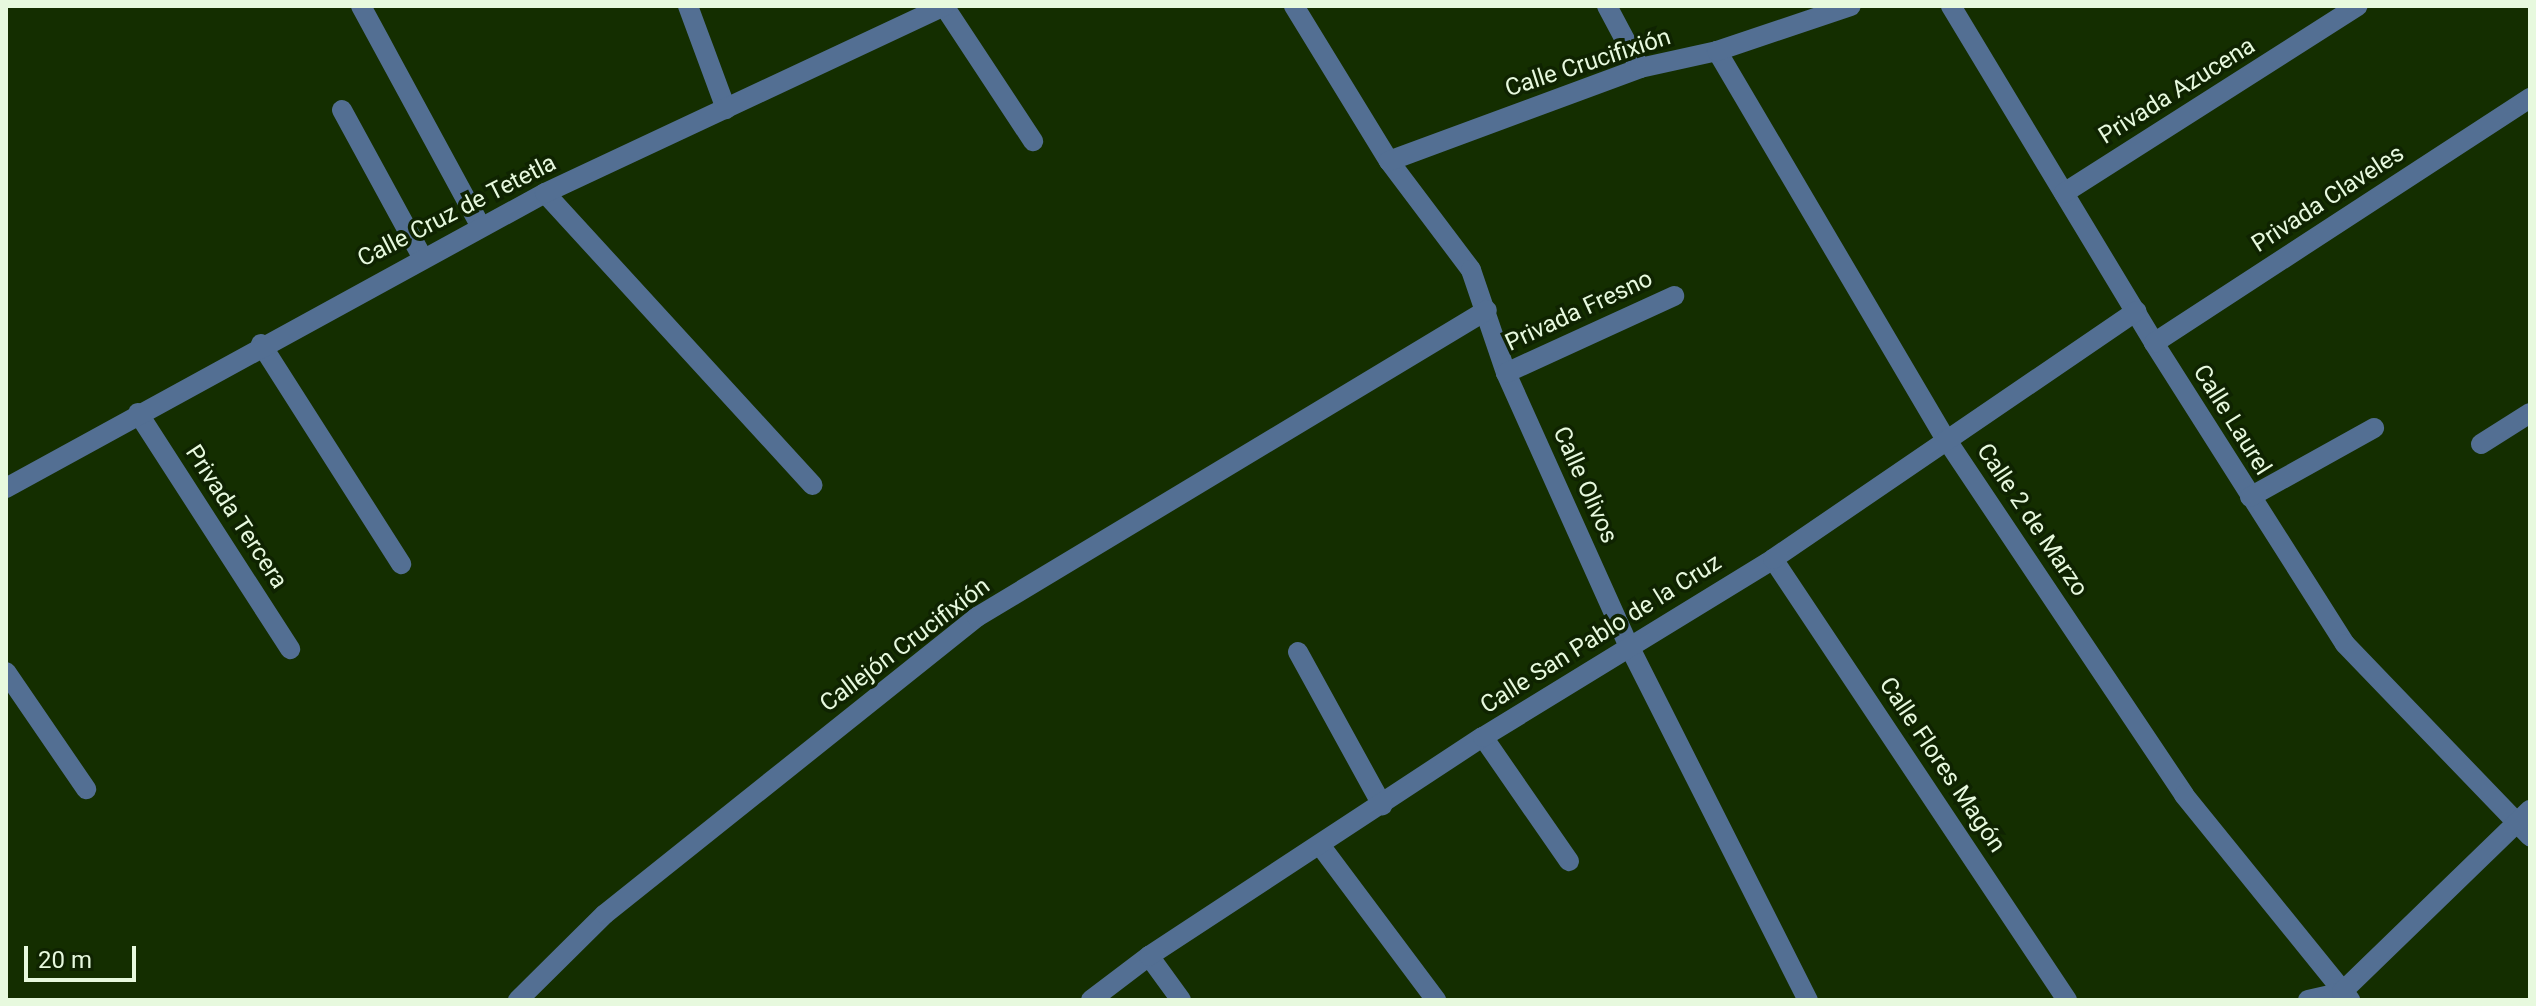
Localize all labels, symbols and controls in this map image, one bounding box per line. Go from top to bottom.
street label: Calle Crucifixión [1502,23,1674,103]
street label: Privada Azucena [2094,31,2260,151]
street label: Privada Claveles [2247,139,2409,259]
street label: Calle Cruz de Tetetla [353,148,561,274]
street label: Privada Fresno [1501,264,1657,358]
street label: Calle Laurel [2187,359,2277,481]
street label: Calle Olivos [1546,422,1624,548]
street label: Calle 2 de Marzo [1970,438,2094,602]
street label: Privada Tercera [179,440,293,594]
street label: Calle San Pablo de la Cruz [1475,548,1727,720]
street label: Callejón Crucifixión [814,572,996,718]
street label: Calle Flores Magón [1873,672,2011,858]
scale bar [28,930,140,980]
text: 20 m [38,946,92,974]

